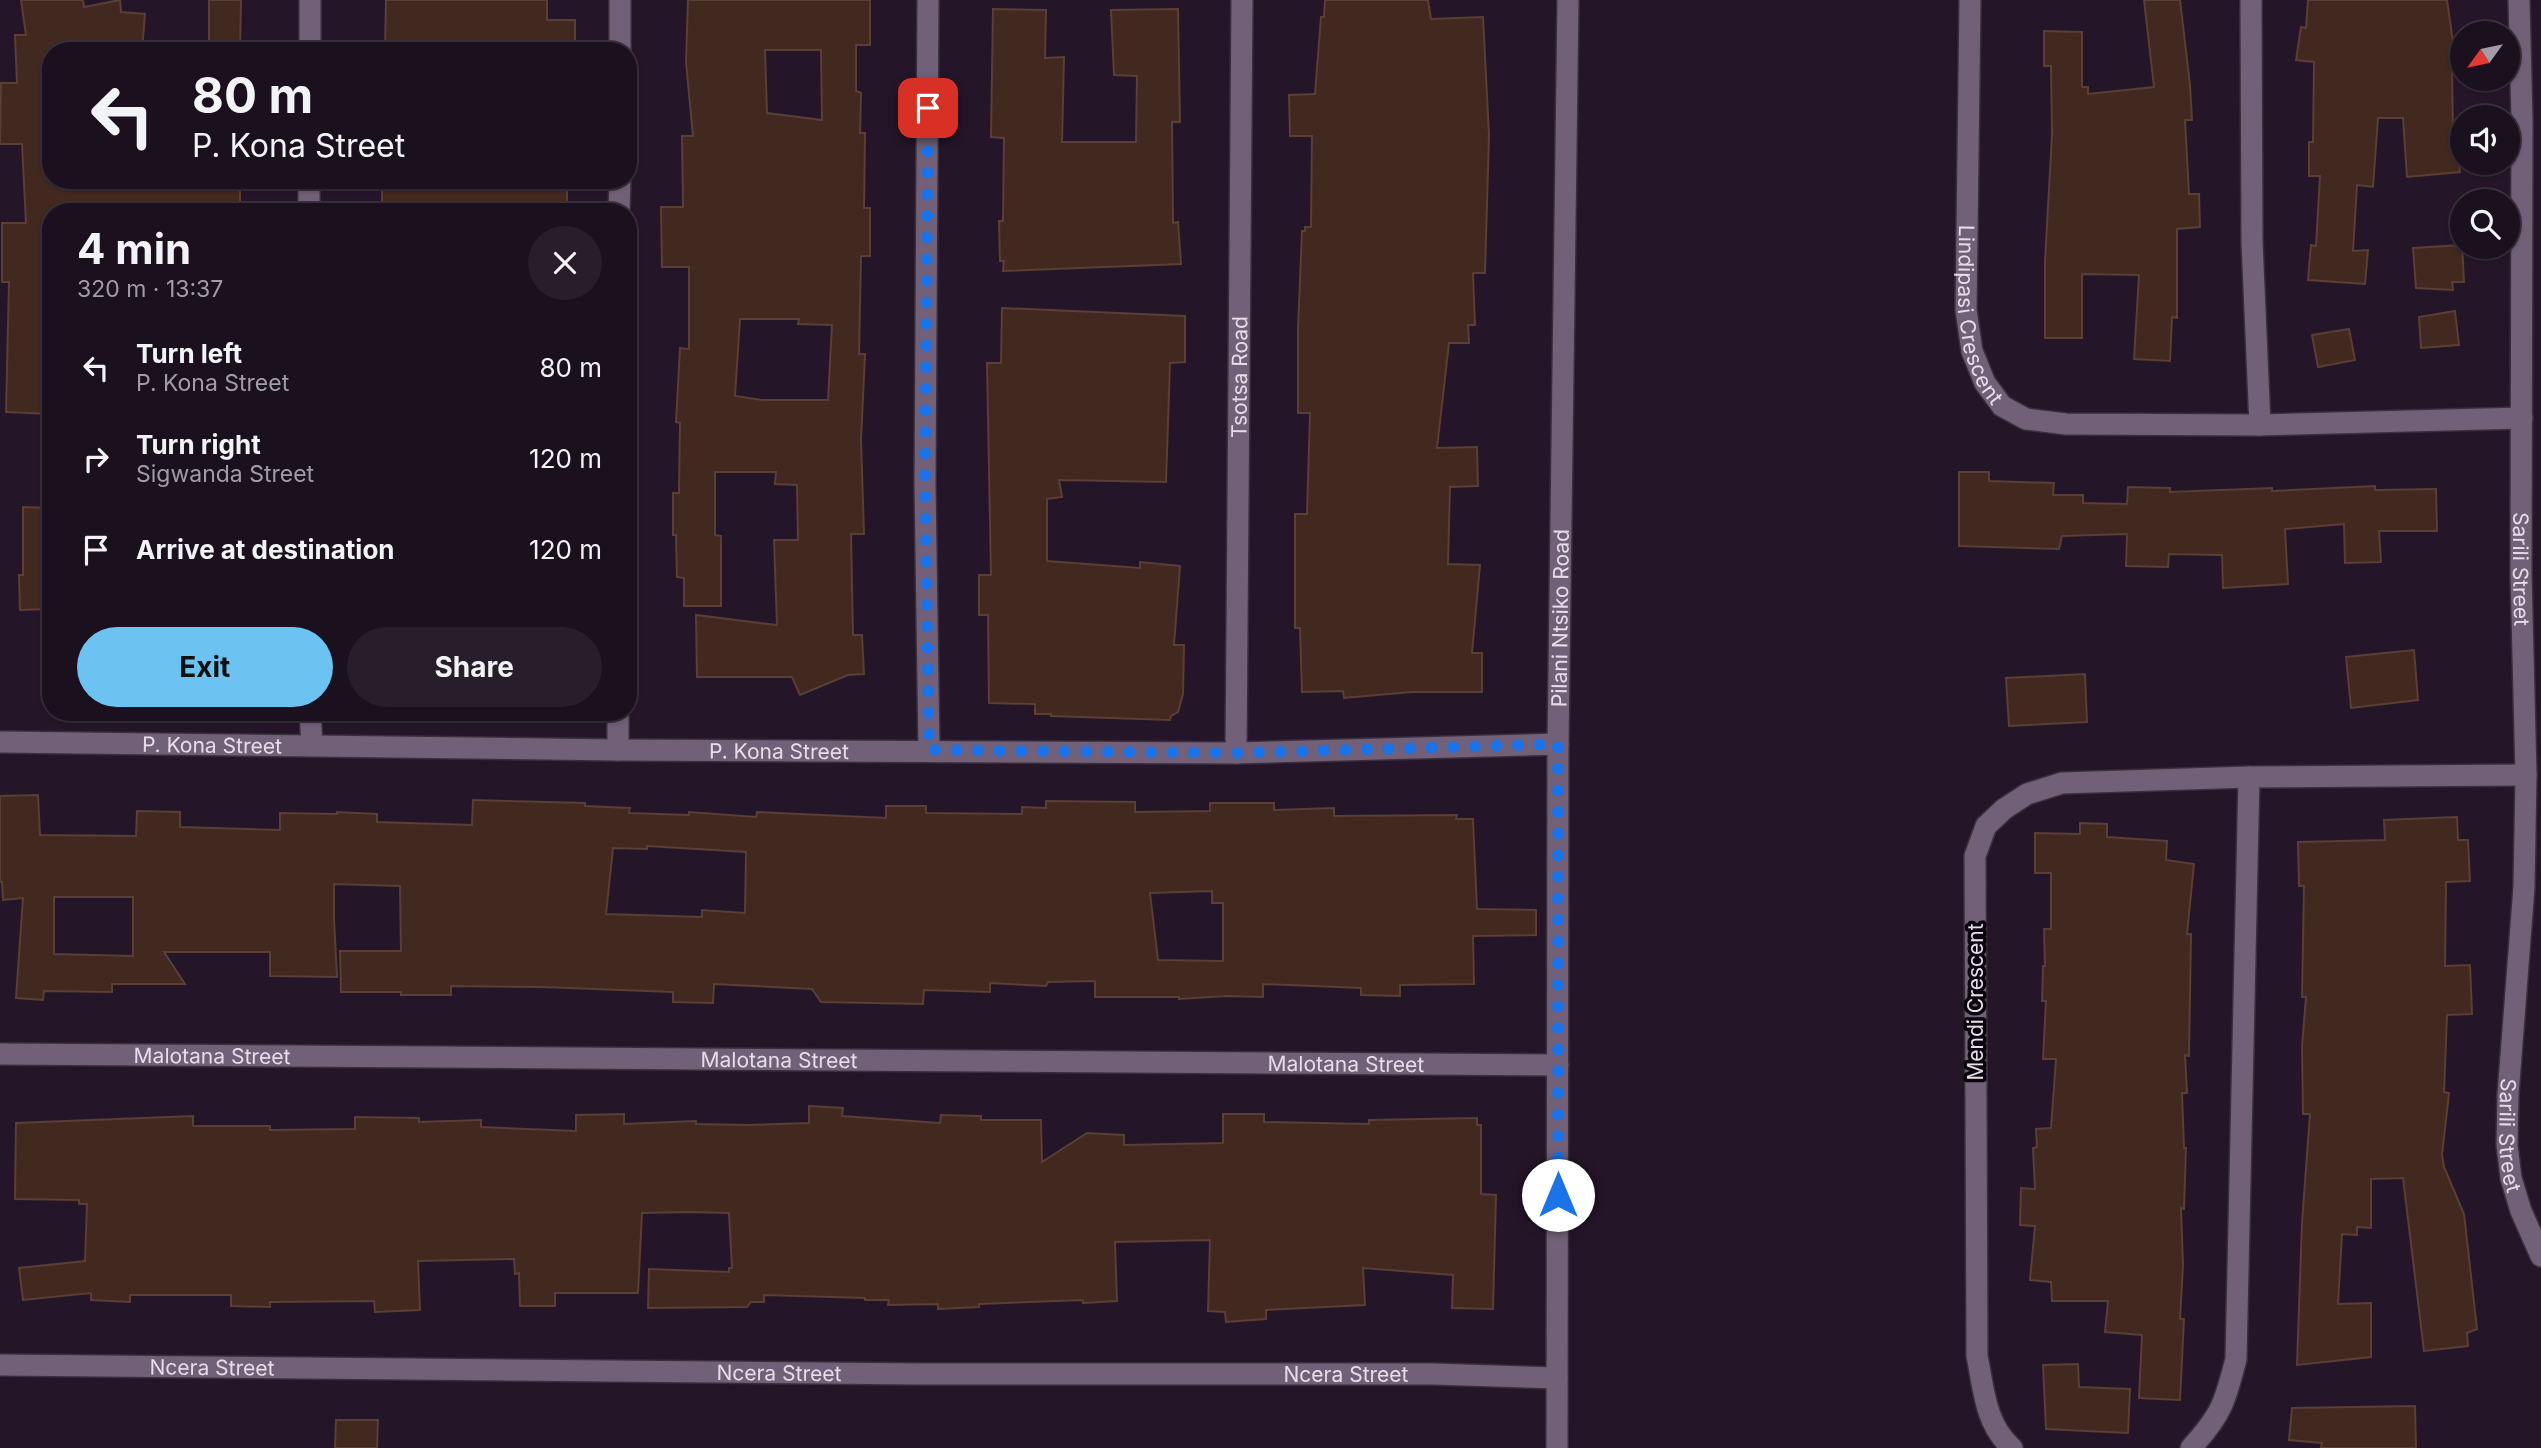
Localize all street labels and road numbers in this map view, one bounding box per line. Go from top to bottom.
street label: Lindipasi Crescent [1953,225,2009,409]
street label: Tsotsa Road [1226,316,1252,438]
street label: Sarili Street [2508,512,2535,626]
street label: Pilani Ntsiko Road [1546,529,1573,707]
street label: P. Kona Street [142,731,282,758]
street label: P. Kona Street [709,738,849,764]
street label: Mendi Crescent [1963,923,1988,1081]
street label: Malotana Street [134,1042,291,1069]
street label: Malotana Street [701,1046,858,1073]
street label: Malotana Street [1268,1050,1425,1077]
street label: Sarili Street [2494,1077,2527,1195]
street label: Ncera Street [149,1354,275,1380]
street label: Ncera Street [716,1359,842,1386]
street label: Ncera Street [1283,1362,1409,1387]

